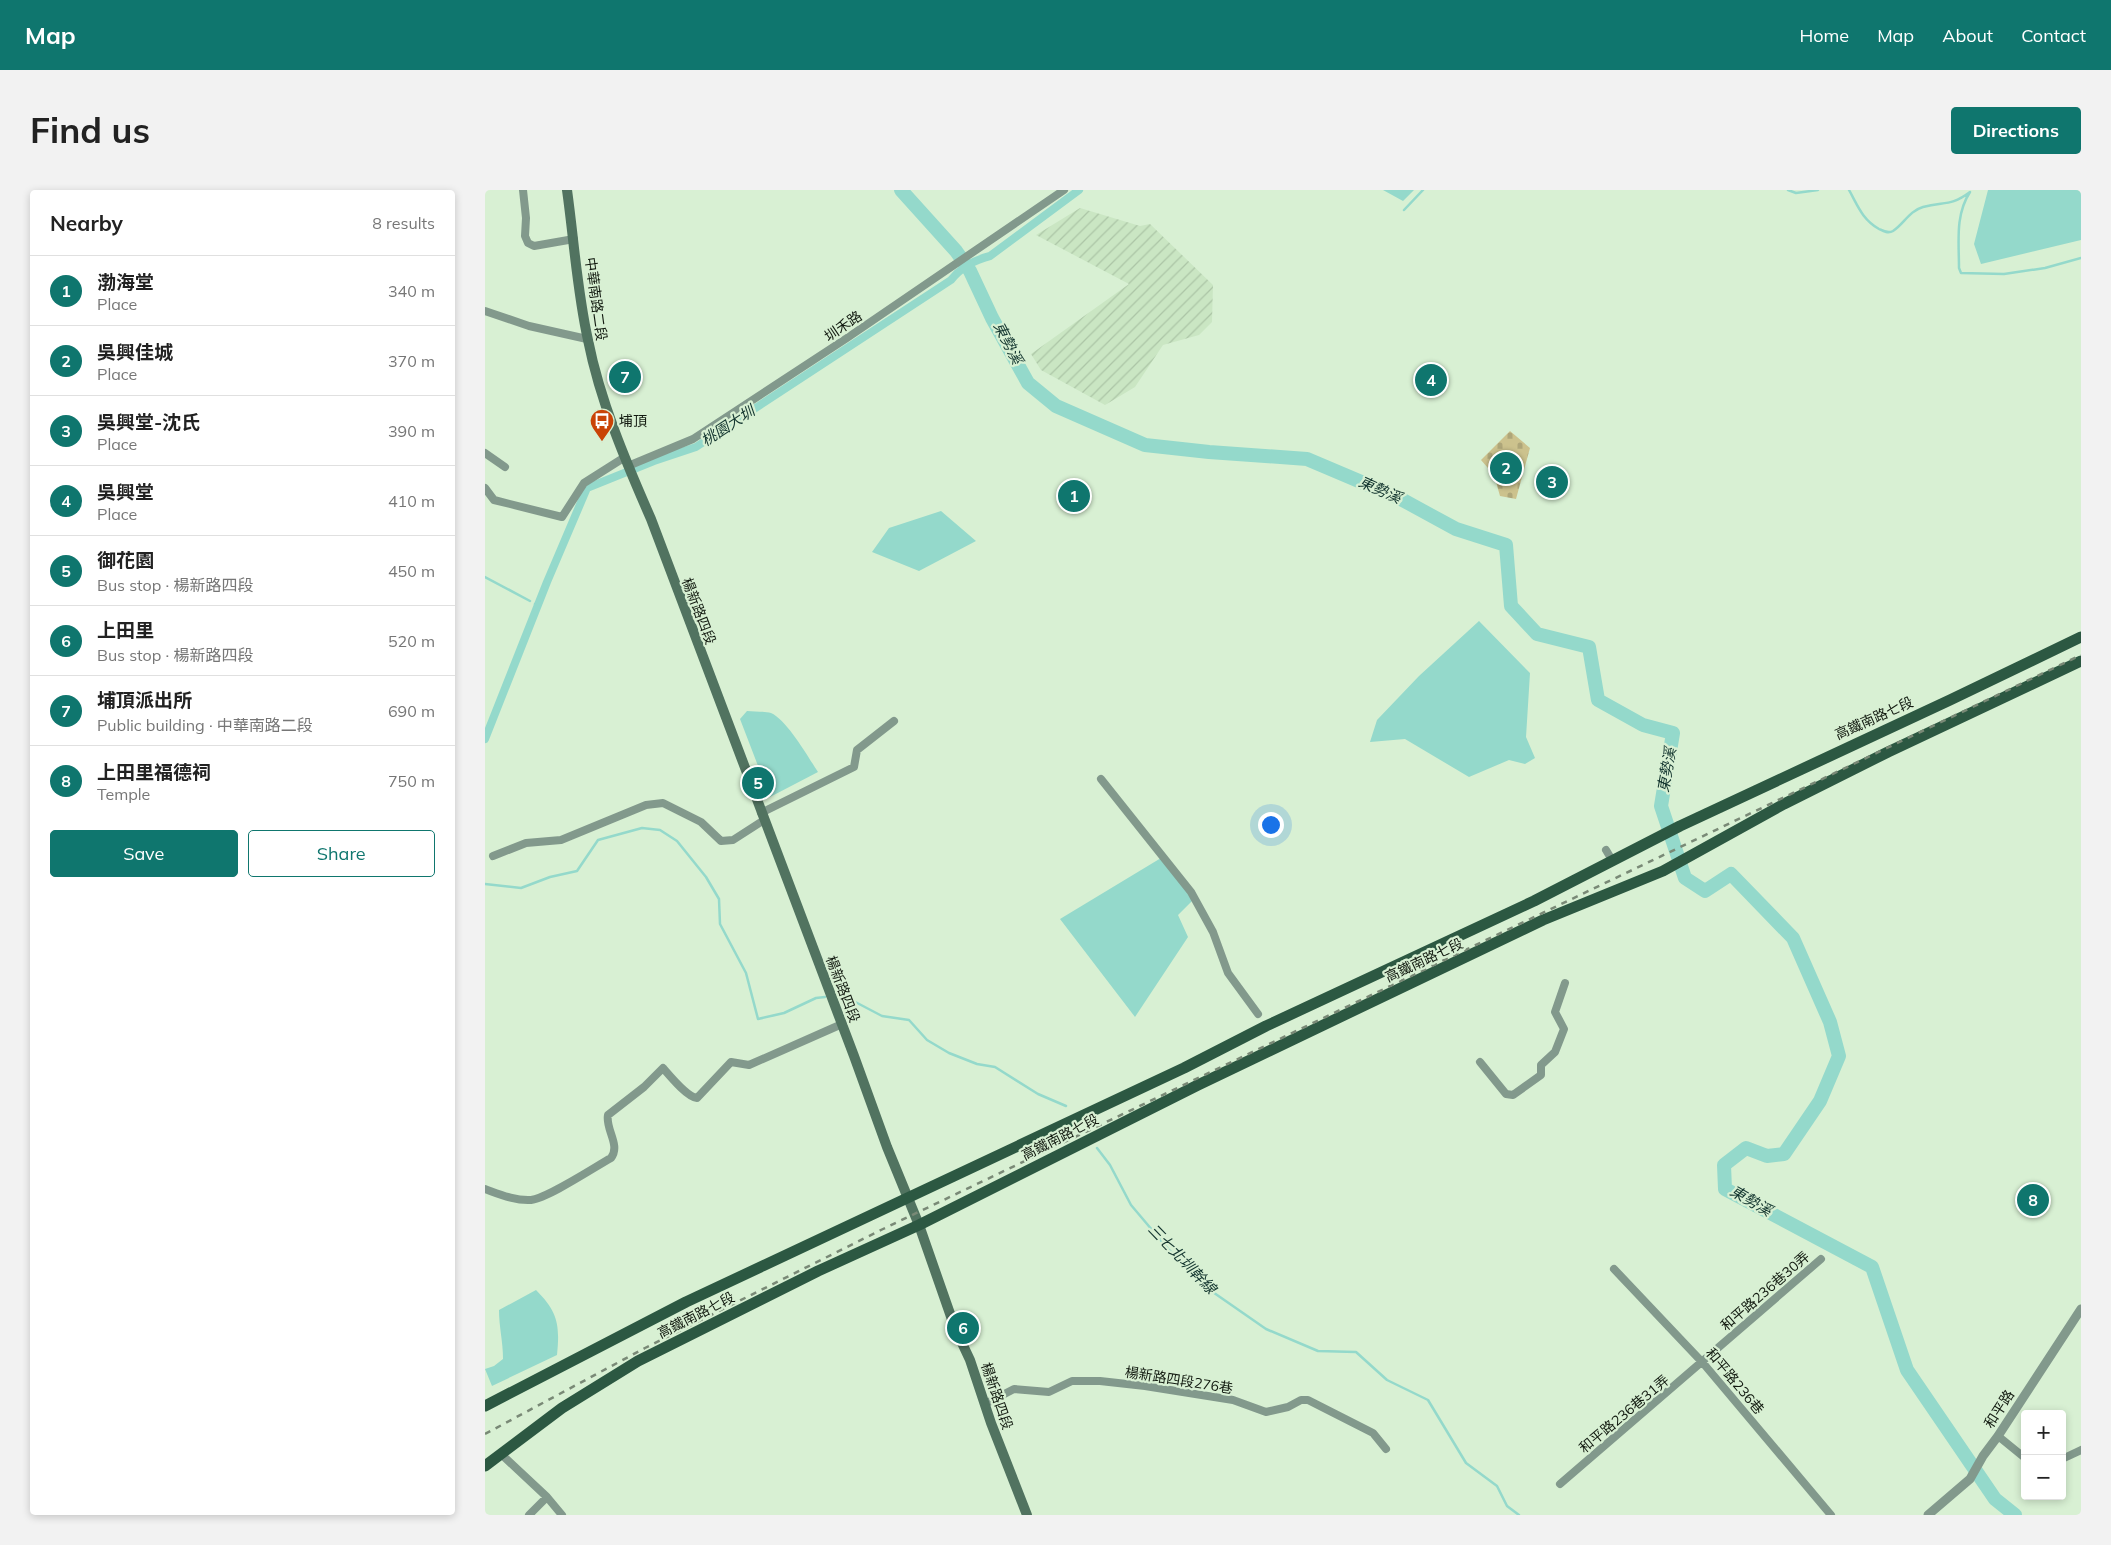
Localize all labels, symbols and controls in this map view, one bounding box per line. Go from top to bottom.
text: Map [25,20,76,50]
text: Home [1799,24,1849,47]
text: Map [1877,24,1914,47]
text: About [1942,24,1993,47]
text: Contact [2021,24,2086,47]
button: Directions [1951,107,2081,154]
text: Find us [30,108,150,152]
text: Nearby [50,210,123,236]
text: 8 results [372,213,435,233]
street label: 中華南路二段 [581,256,611,342]
text: 渤海堂 [97,270,154,294]
text: 1 [61,281,71,301]
text: 340 m [388,281,435,301]
text: Place [97,294,137,314]
street label: 圳禾路 [821,307,865,345]
water label: 東勢溪 [990,318,1028,369]
text: 吳興佳城 [97,340,173,364]
text: 2 [61,351,71,371]
text: 370 m [388,351,435,371]
pin: 7 [609,358,641,396]
pin: 4 [1415,361,1447,399]
text: Place [97,364,137,384]
water label: 桃園大圳 [697,400,760,450]
bus stop icon: 埔頂 [589,408,615,442]
text: 吳興堂-沈氏 [97,410,200,434]
place label: 埔頂 [619,412,647,430]
text: 3 [61,421,71,441]
text: 390 m [388,421,435,441]
text: Place [97,434,137,454]
pin: 2 [1490,449,1522,487]
pin: 3 [1536,463,1568,501]
water label: 東勢溪 [1356,472,1406,508]
pin: 1 [1058,477,1090,515]
text: 吳興堂 [97,480,154,504]
text: 4 [61,491,71,511]
text: 410 m [388,491,435,511]
text: Place [97,504,137,524]
text: 御花園 [97,548,154,572]
text: 5 [61,561,71,581]
text: 450 m [388,561,435,581]
text: Bus stop · 楊新路四段 [97,575,253,595]
street label: 楊新路四段 [678,575,720,647]
text: 上田里 [97,618,154,642]
text: 6 [61,631,71,651]
text: 520 m [388,631,435,651]
text: Bus stop · 楊新路四段 [97,645,253,665]
text: 埔頂派出所 [97,688,192,712]
street label: 高鐵南路七段 [1832,693,1916,743]
text: 7 [61,701,71,721]
text: 690 m [388,701,435,721]
text: Public building · 中華南路二段 [97,715,313,735]
water label: 東勢溪 [1653,744,1680,794]
text: 上田里福德祠 [97,760,211,784]
pin: 5 [742,764,774,802]
text: 8 [61,771,71,791]
text: 750 m [388,771,435,791]
text: Temple [97,784,150,804]
your location [1258,812,1284,838]
button: Save [50,830,238,877]
button: Share [248,830,435,877]
street label: 高鐵南路七段 [1382,934,1466,986]
street label: 楊新路四段 [822,953,864,1025]
street label: 高鐵南路七段 [1018,1110,1102,1164]
water label: 東勢溪 [1727,1181,1777,1221]
pin: 8 [2017,1181,2049,1219]
water label: 三七北圳幹線 [1144,1220,1222,1299]
street label: 和平路236巷30弄 [1717,1247,1813,1335]
street label: 高鐵南路七段 [654,1288,738,1342]
pin: 6 [947,1309,979,1347]
street label: 和平路236巷 [1702,1344,1768,1418]
street label: 楊新路四段 [977,1360,1017,1432]
street label: 楊新路四段276巷 [1124,1363,1234,1397]
street label: 和平路236巷31弄 [1575,1371,1673,1457]
street label: 和平路 [1980,1386,2018,1432]
map controls [2021,1410,2066,1500]
button: + [2021,1410,2066,1455]
button: − [2021,1455,2066,1500]

